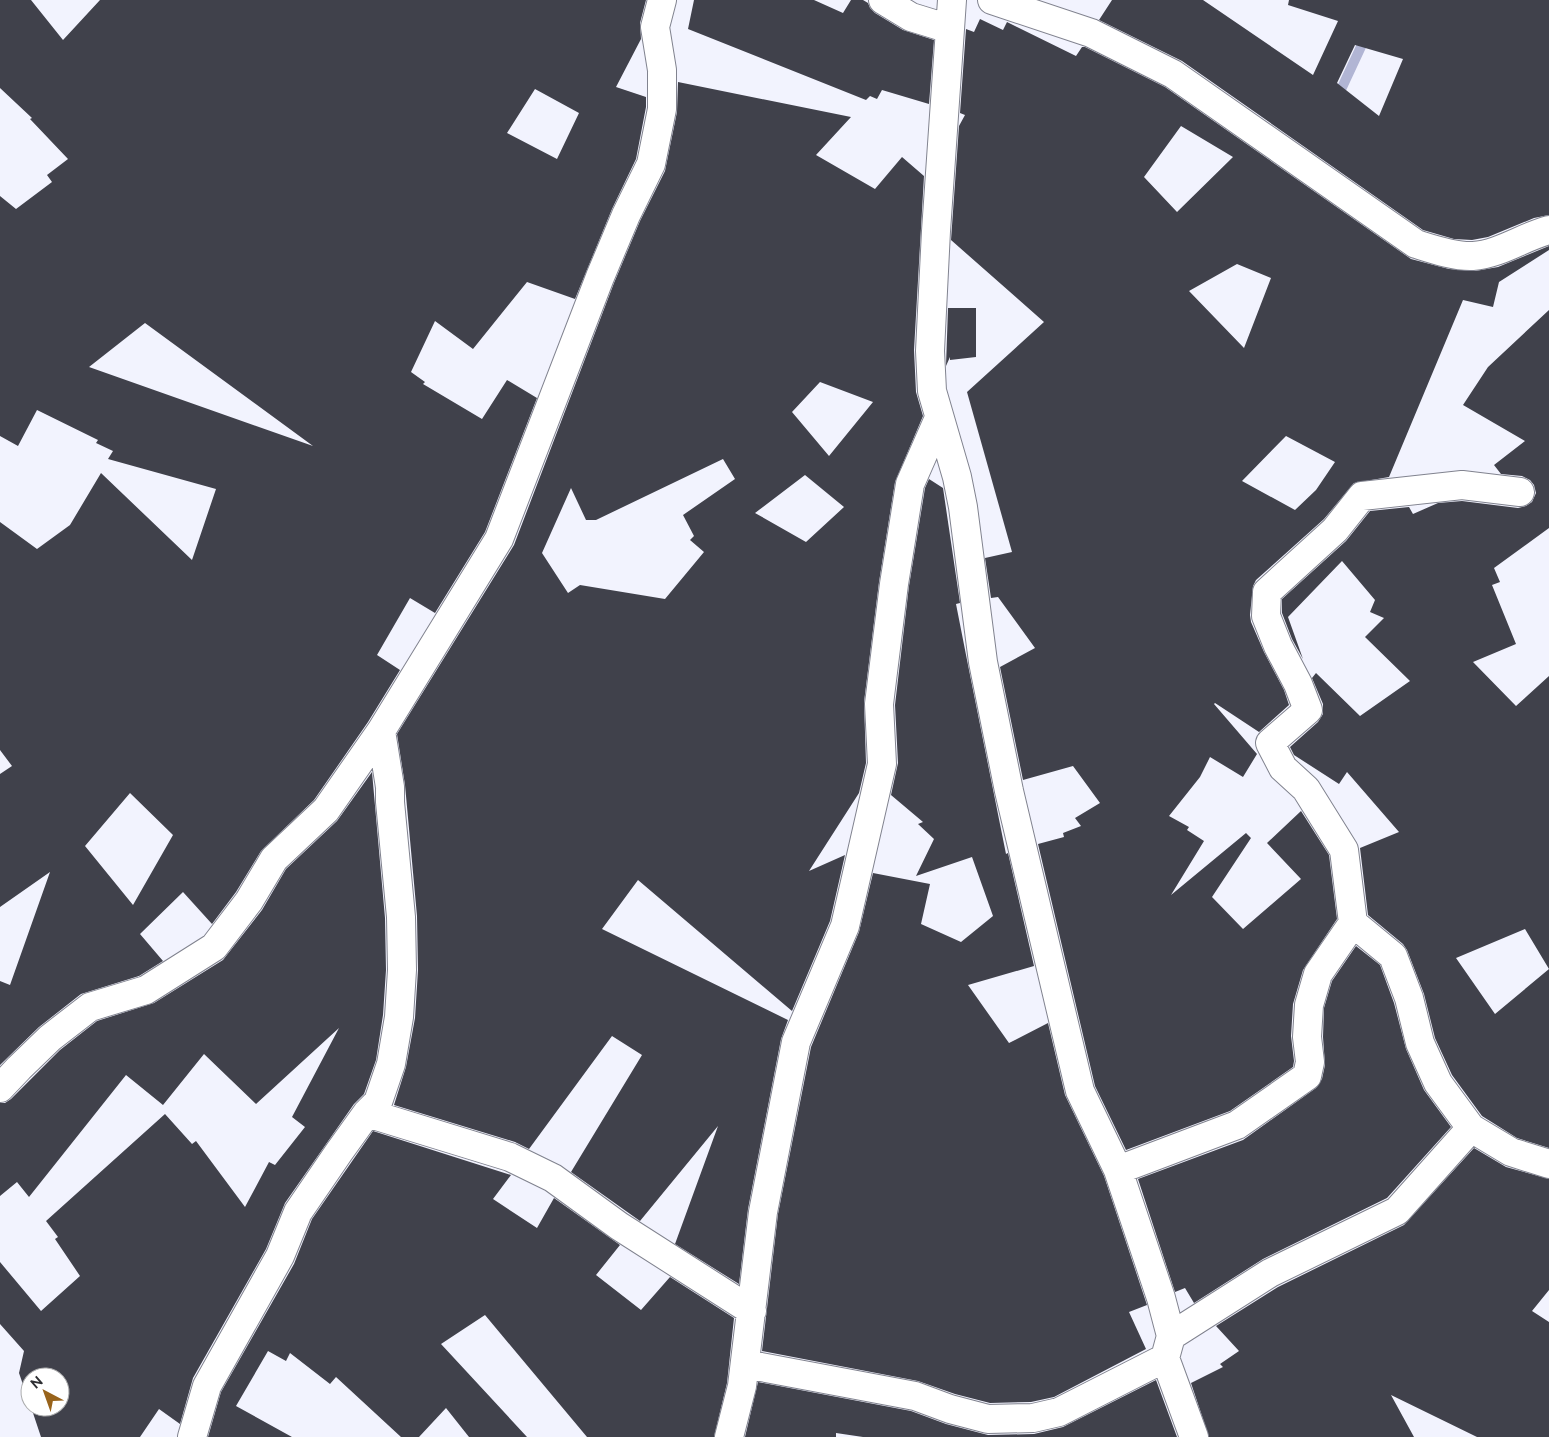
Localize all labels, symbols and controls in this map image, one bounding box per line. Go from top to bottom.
north arrow [20,1367,70,1417]
text: N [27,1373,46,1392]

